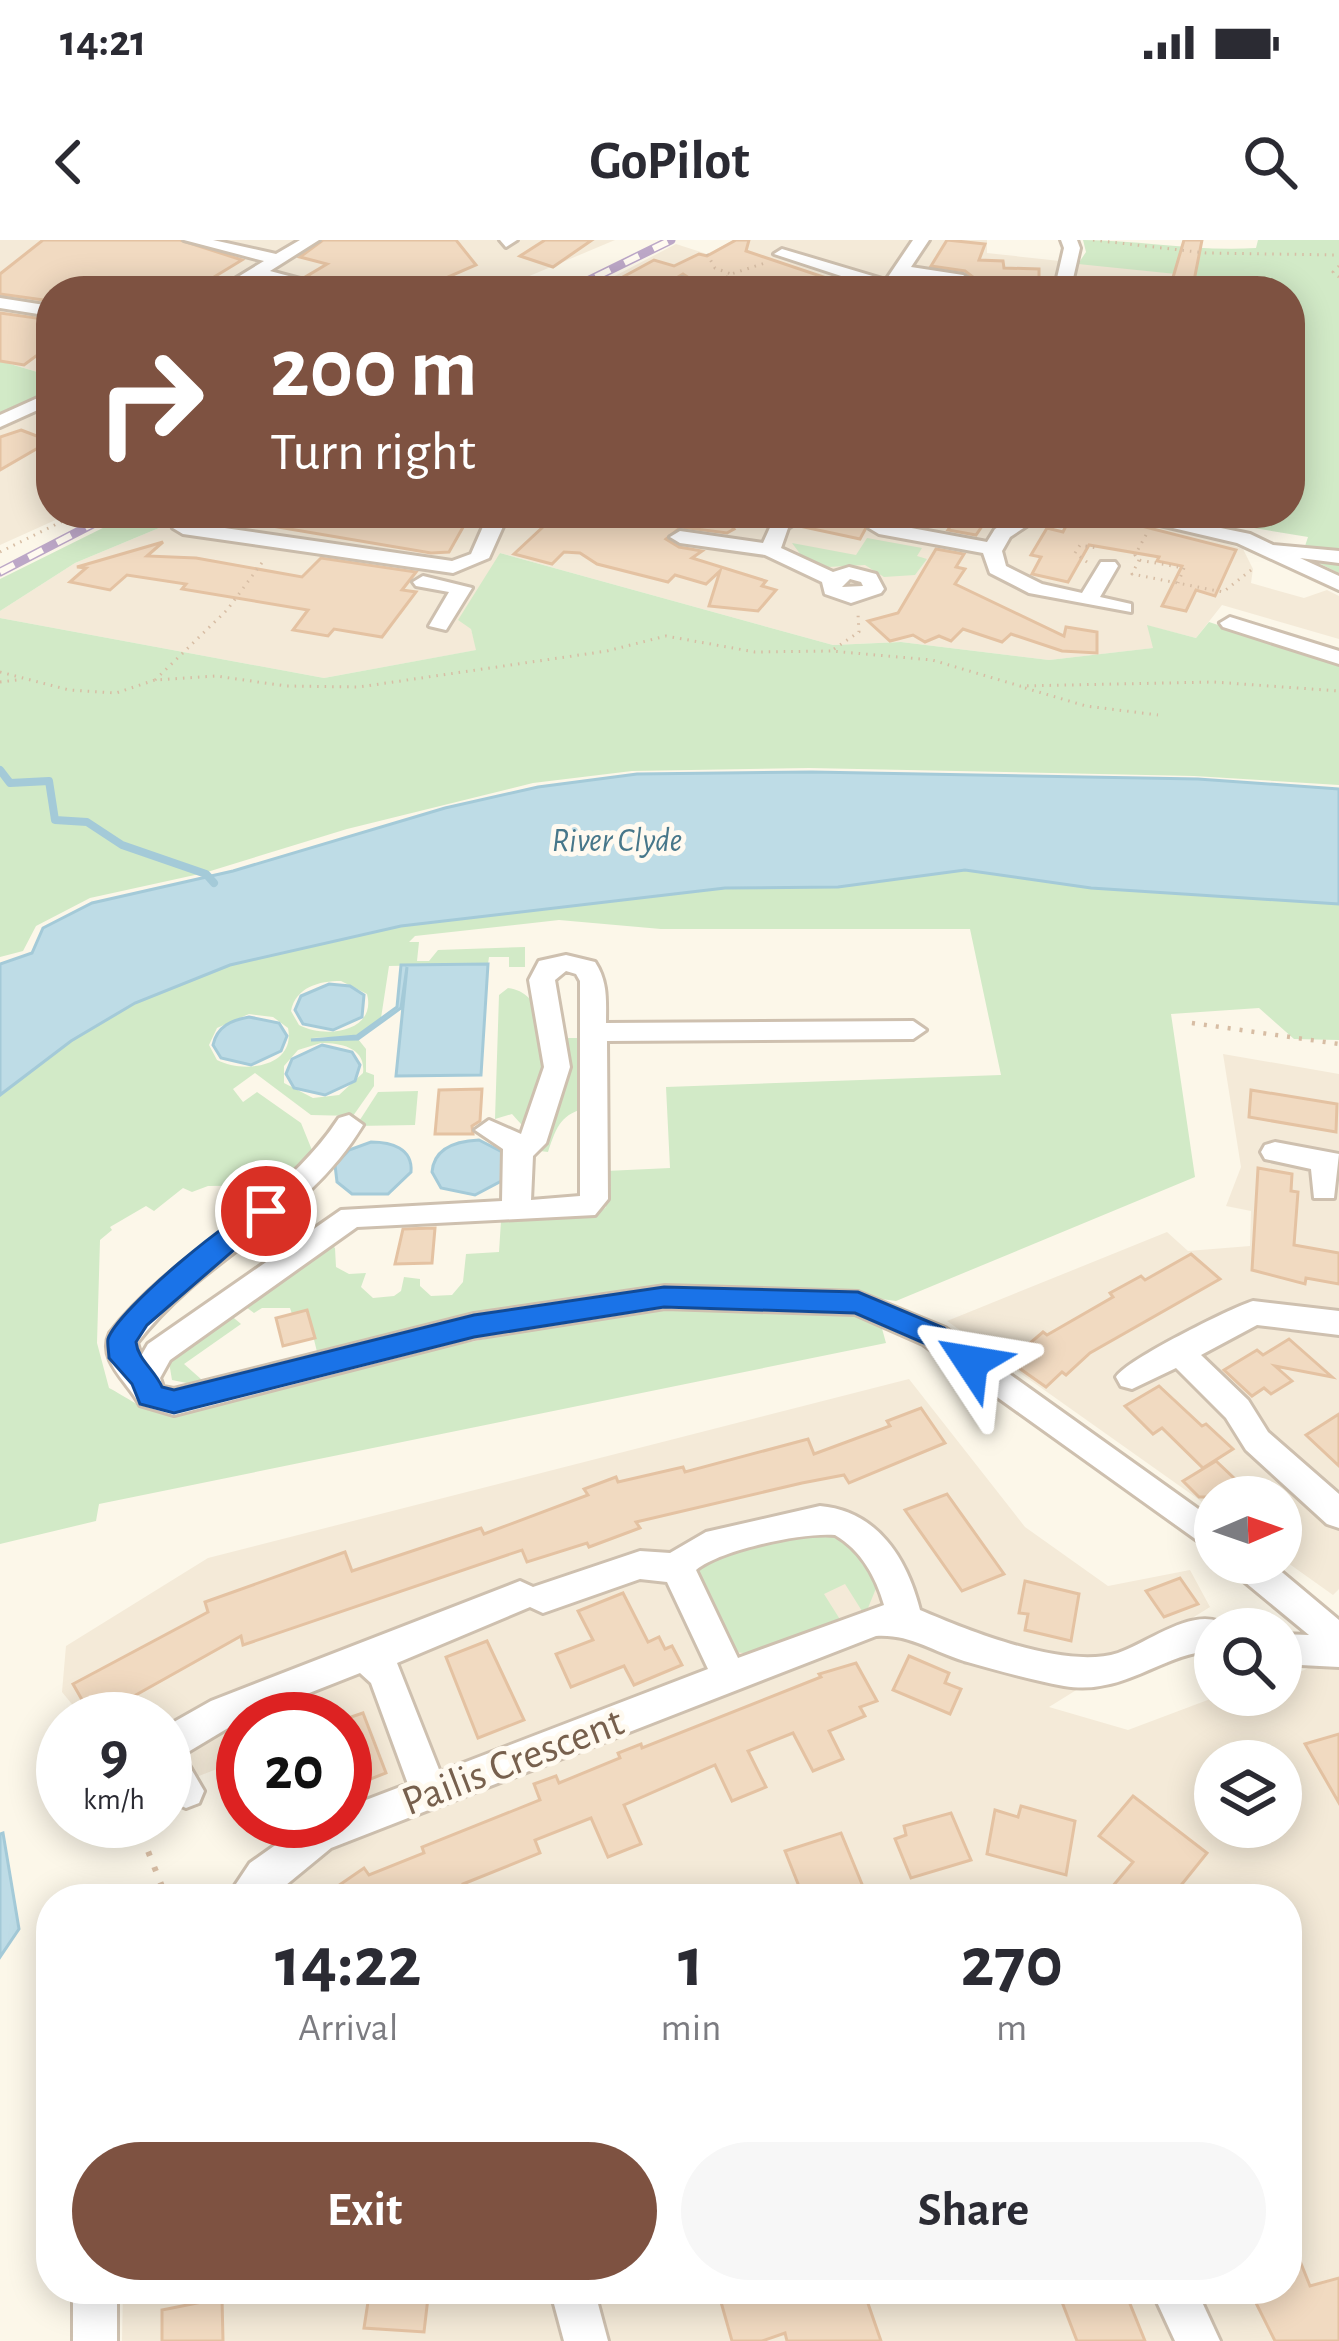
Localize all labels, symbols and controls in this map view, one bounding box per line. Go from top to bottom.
text: 14:21 [60,19,147,64]
icon: back [36,129,102,195]
icon: search [1237,129,1303,195]
text: GoPilot [589,135,750,189]
icon: right [72,324,228,480]
text: 200 m [270,328,478,412]
text: Turn right [270,426,476,480]
water label: River Clyde [552,825,682,858]
pin [215,1160,317,1262]
icon: arrive [233,1178,299,1244]
position arrow [908,1299,1034,1425]
north arrow [1194,1476,1302,1584]
map controls [1194,1476,1302,1848]
button: search [1194,1608,1302,1716]
speed limit sign: 20 [216,1692,372,1848]
street label: Pailis Crescent [396,1700,629,1823]
text: 9 [100,1725,128,1785]
button: layers [1194,1740,1302,1848]
text: km/h [83,1785,145,1815]
text: 14:22 [275,1927,422,1999]
text: 1 [678,1927,704,1999]
text: 270 [960,1927,1063,1999]
text: Arrival [298,2009,398,2048]
text: min [661,2009,721,2048]
text: m [996,2009,1027,2048]
button: Exit [72,2142,657,2280]
button: Share [681,2142,1266,2280]

